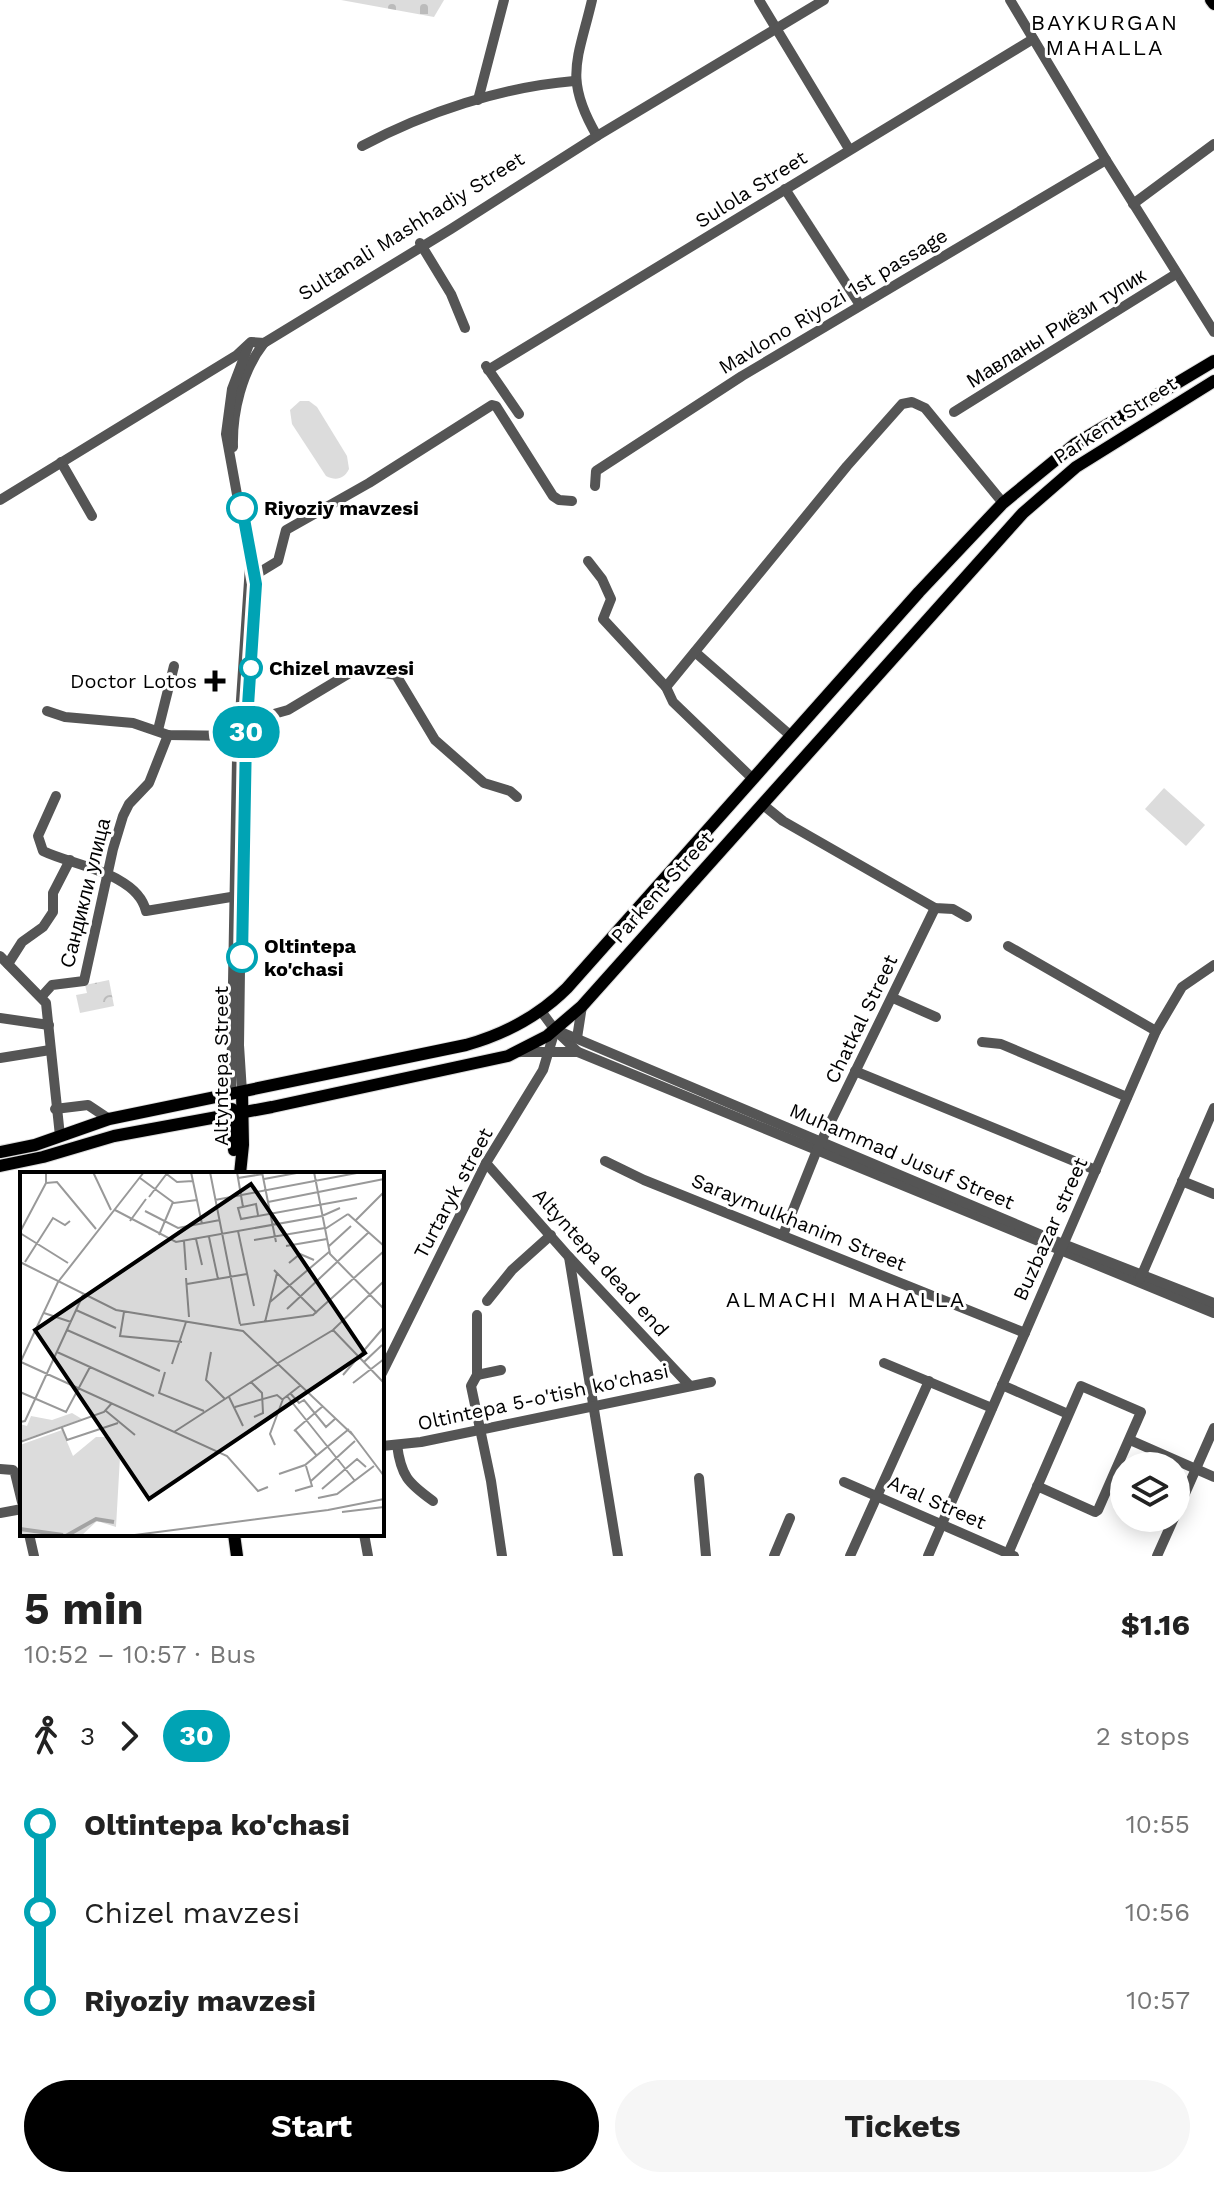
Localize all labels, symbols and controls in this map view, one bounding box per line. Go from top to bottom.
district label: BAYKURGAN MAHALLA [1031,10,1179,60]
street label: Sulola Street [691,145,812,233]
street label: Sultаnali Mashhadiy Street [294,146,529,306]
street label: Mavlono Riyozi 1st passage [714,223,952,379]
street label: Мавланы Риёзи тупик [962,263,1150,393]
street label: Parkent Street [1049,371,1182,469]
marker: Riyoziy mavzesi [227,493,257,523]
place label: Riyoziy mavzesi [264,496,419,520]
place label: Chizel mavzesi [269,656,414,680]
marker: Chizel mavzesi [240,657,262,679]
place label: Doctor Lotos [70,669,197,693]
marker: Doctor Lotos [204,670,226,692]
line badge: 30 [210,706,282,758]
text: 30 [229,715,263,748]
street label: Сандикли улица [55,815,115,970]
street label: Parkent Street [606,826,719,948]
place label: Oltintepa ko'chasi [264,934,357,981]
marker: Oltintepa ko'chasi [227,942,257,972]
street label: Chatkal Street [819,950,903,1087]
street label: Altyntepa Street [209,985,233,1146]
street label: Muhammad Jusuf Street [786,1098,1019,1215]
street label: Turtaryk street [408,1123,498,1262]
street label: Buzbazar street [1008,1153,1093,1304]
street label: Saraymulkhanim Street [688,1168,910,1276]
inset map [20,1172,384,1536]
street label: Altyntepa dead end [528,1183,674,1341]
district label: ALMACHI MAHALLA [726,1287,966,1312]
street label: Oltintepa 5-o'tish ko'chasi [415,1359,671,1435]
map controls [1110,1452,1190,1532]
button: layers [1110,1452,1190,1532]
street label: Aral Street [884,1470,990,1535]
text: 5 min [24,1583,144,1635]
text: $1.16 [1121,1607,1190,1642]
text: 10:52 – 10:57 · Bus [24,1639,256,1669]
icon: walk [24,1714,68,1758]
icon: forward [107,1714,151,1758]
text: 30 [179,1719,214,1752]
text: 3 [80,1721,95,1751]
text: 2 stops [1096,1721,1190,1751]
text: Oltintepa ko'chasi [84,1807,350,1842]
text: 10:55 [1126,1809,1190,1839]
text: Chizel mavzesi [84,1895,300,1930]
text: 10:56 [1125,1897,1190,1927]
text: Riyoziy mavzesi [84,1983,316,2018]
text: 10:57 [1126,1985,1190,2015]
button: Start [24,2080,599,2172]
button: Tickets [615,2080,1190,2172]

